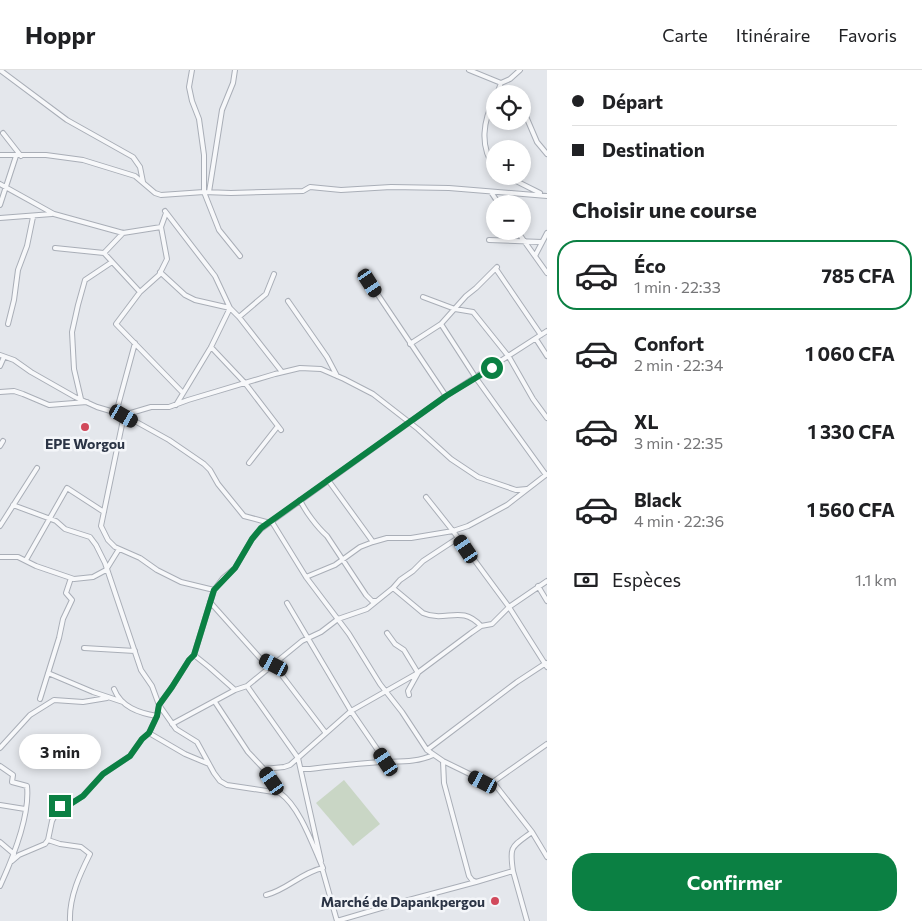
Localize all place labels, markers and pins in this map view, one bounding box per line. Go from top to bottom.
marker: EPE Worgou [79,421,91,433]
place label: EPE Worgou [45,435,125,452]
place label: Marché de Dapankpergou [321,893,485,910]
marker: Marché de Dapankpergou [489,895,501,907]

